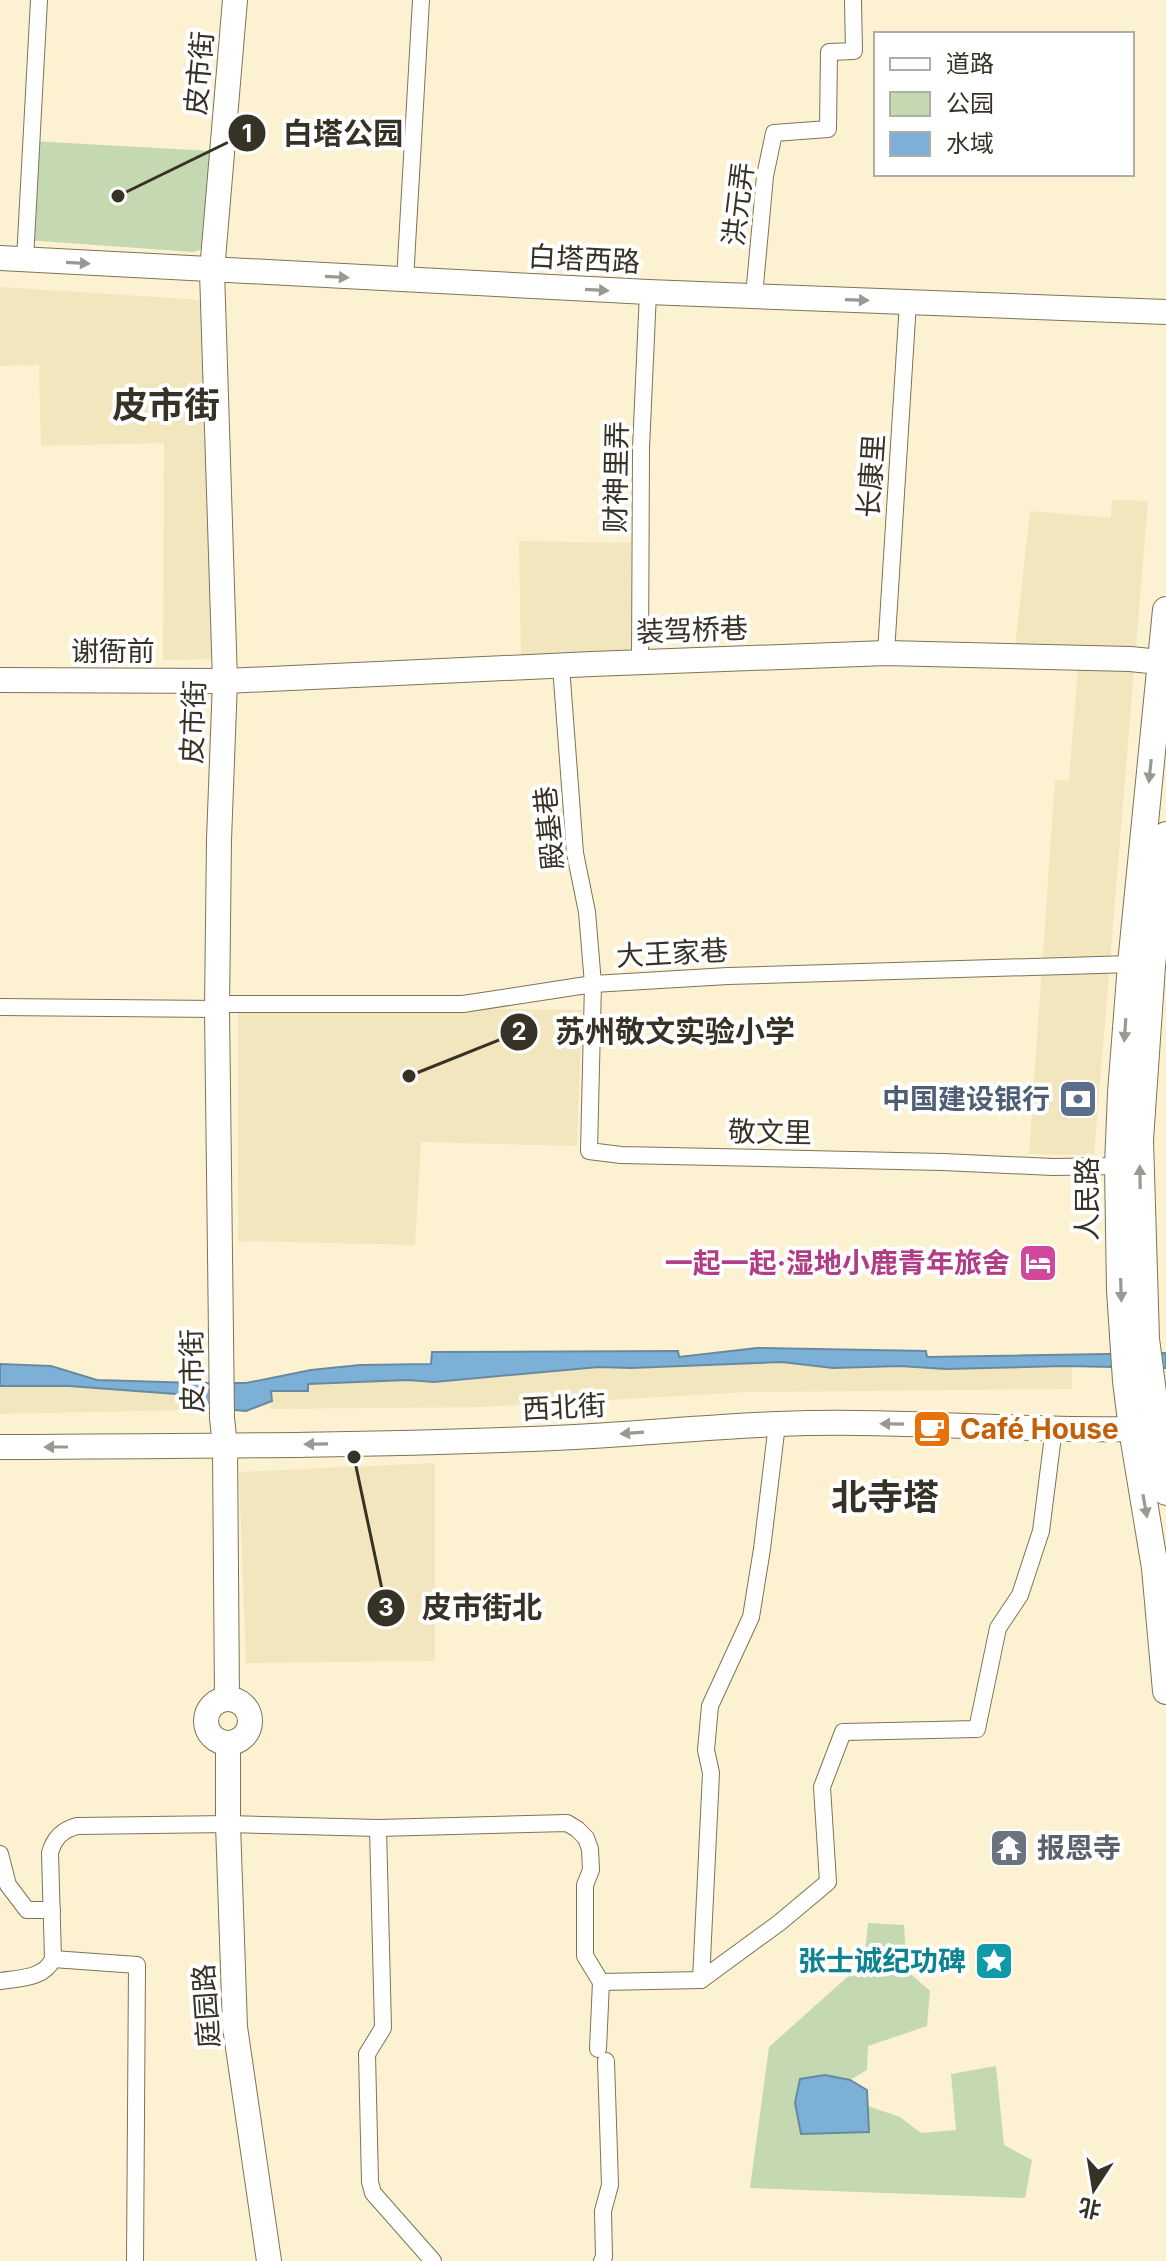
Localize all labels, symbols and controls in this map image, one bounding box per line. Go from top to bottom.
street label: 皮市街 [178,30,220,116]
legend [874,32,1134,176]
text: 道路 [946,49,994,78]
text: 公园 [946,89,994,118]
callout: 白塔公园 [227,106,419,160]
text: 白塔公园 [283,115,403,151]
text: 1 [242,119,252,148]
text: 水域 [946,129,994,158]
street label: 洪元弄 [716,160,760,248]
street label: 白塔西路 [527,239,641,279]
one-way arrow [66,257,91,270]
one-way arrow [325,271,350,284]
one-way arrow [585,283,610,296]
one-way arrow [845,293,870,306]
district label: 皮市街 [112,383,220,427]
street label: 财神里弄 [598,421,634,533]
street label: 长康里 [851,433,891,519]
street label: 装驾桥巷 [635,611,749,649]
street label: 谢衙前 [71,634,155,668]
street label: 皮市街 [175,679,211,765]
one-way arrow [1143,759,1156,784]
street label: 殿基巷 [528,784,570,872]
street label: 大王家巷 [615,933,729,973]
callout: 苏州敬文实验小学 [499,1005,811,1059]
text: 苏州敬文实验小学 [555,1013,795,1049]
text: 2 [511,1017,527,1046]
one-way arrow [1118,1018,1131,1043]
bank icon: 中国建设银行 [1057,1078,1099,1120]
place label: 中国建设银行 [882,1082,1050,1116]
street label: 敬文里 [728,1114,812,1150]
street label: 人民路 [1070,1157,1104,1241]
one-way arrow [1134,1164,1147,1189]
hotel icon: 一起一起·湿地小鹿青年旅舍 [1017,1242,1059,1284]
place label: 一起一起·湿地小鹿青年旅舍 [665,1246,1010,1280]
one-way arrow [1114,1278,1127,1303]
street label: 皮市街 [174,1329,210,1413]
street label: 西北街 [521,1388,607,1426]
cafe icon: Café House [911,1408,953,1450]
place label: Café House [960,1412,1119,1446]
one-way arrow [879,1418,904,1430]
one-way arrow [619,1427,644,1440]
one-way arrow [303,1438,328,1451]
one-way arrow [43,1441,68,1453]
district label: 北寺塔 [831,1475,939,1519]
one-way arrow [1139,1494,1152,1519]
callout: 皮市街北 [366,1581,558,1635]
text: 皮市街北 [422,1589,542,1625]
text: 3 [378,1593,394,1622]
temple icon: 报恩寺 [988,1827,1030,1869]
place label: 报恩寺 [1037,1831,1121,1865]
place icon: 张士诚纪功碑 [973,1940,1015,1982]
place label: 张士诚纪功碑 [798,1944,966,1978]
street label: 庭园路 [186,1963,226,2049]
north arrow [1054,2149,1134,2229]
text: 北 [1076,2194,1103,2224]

